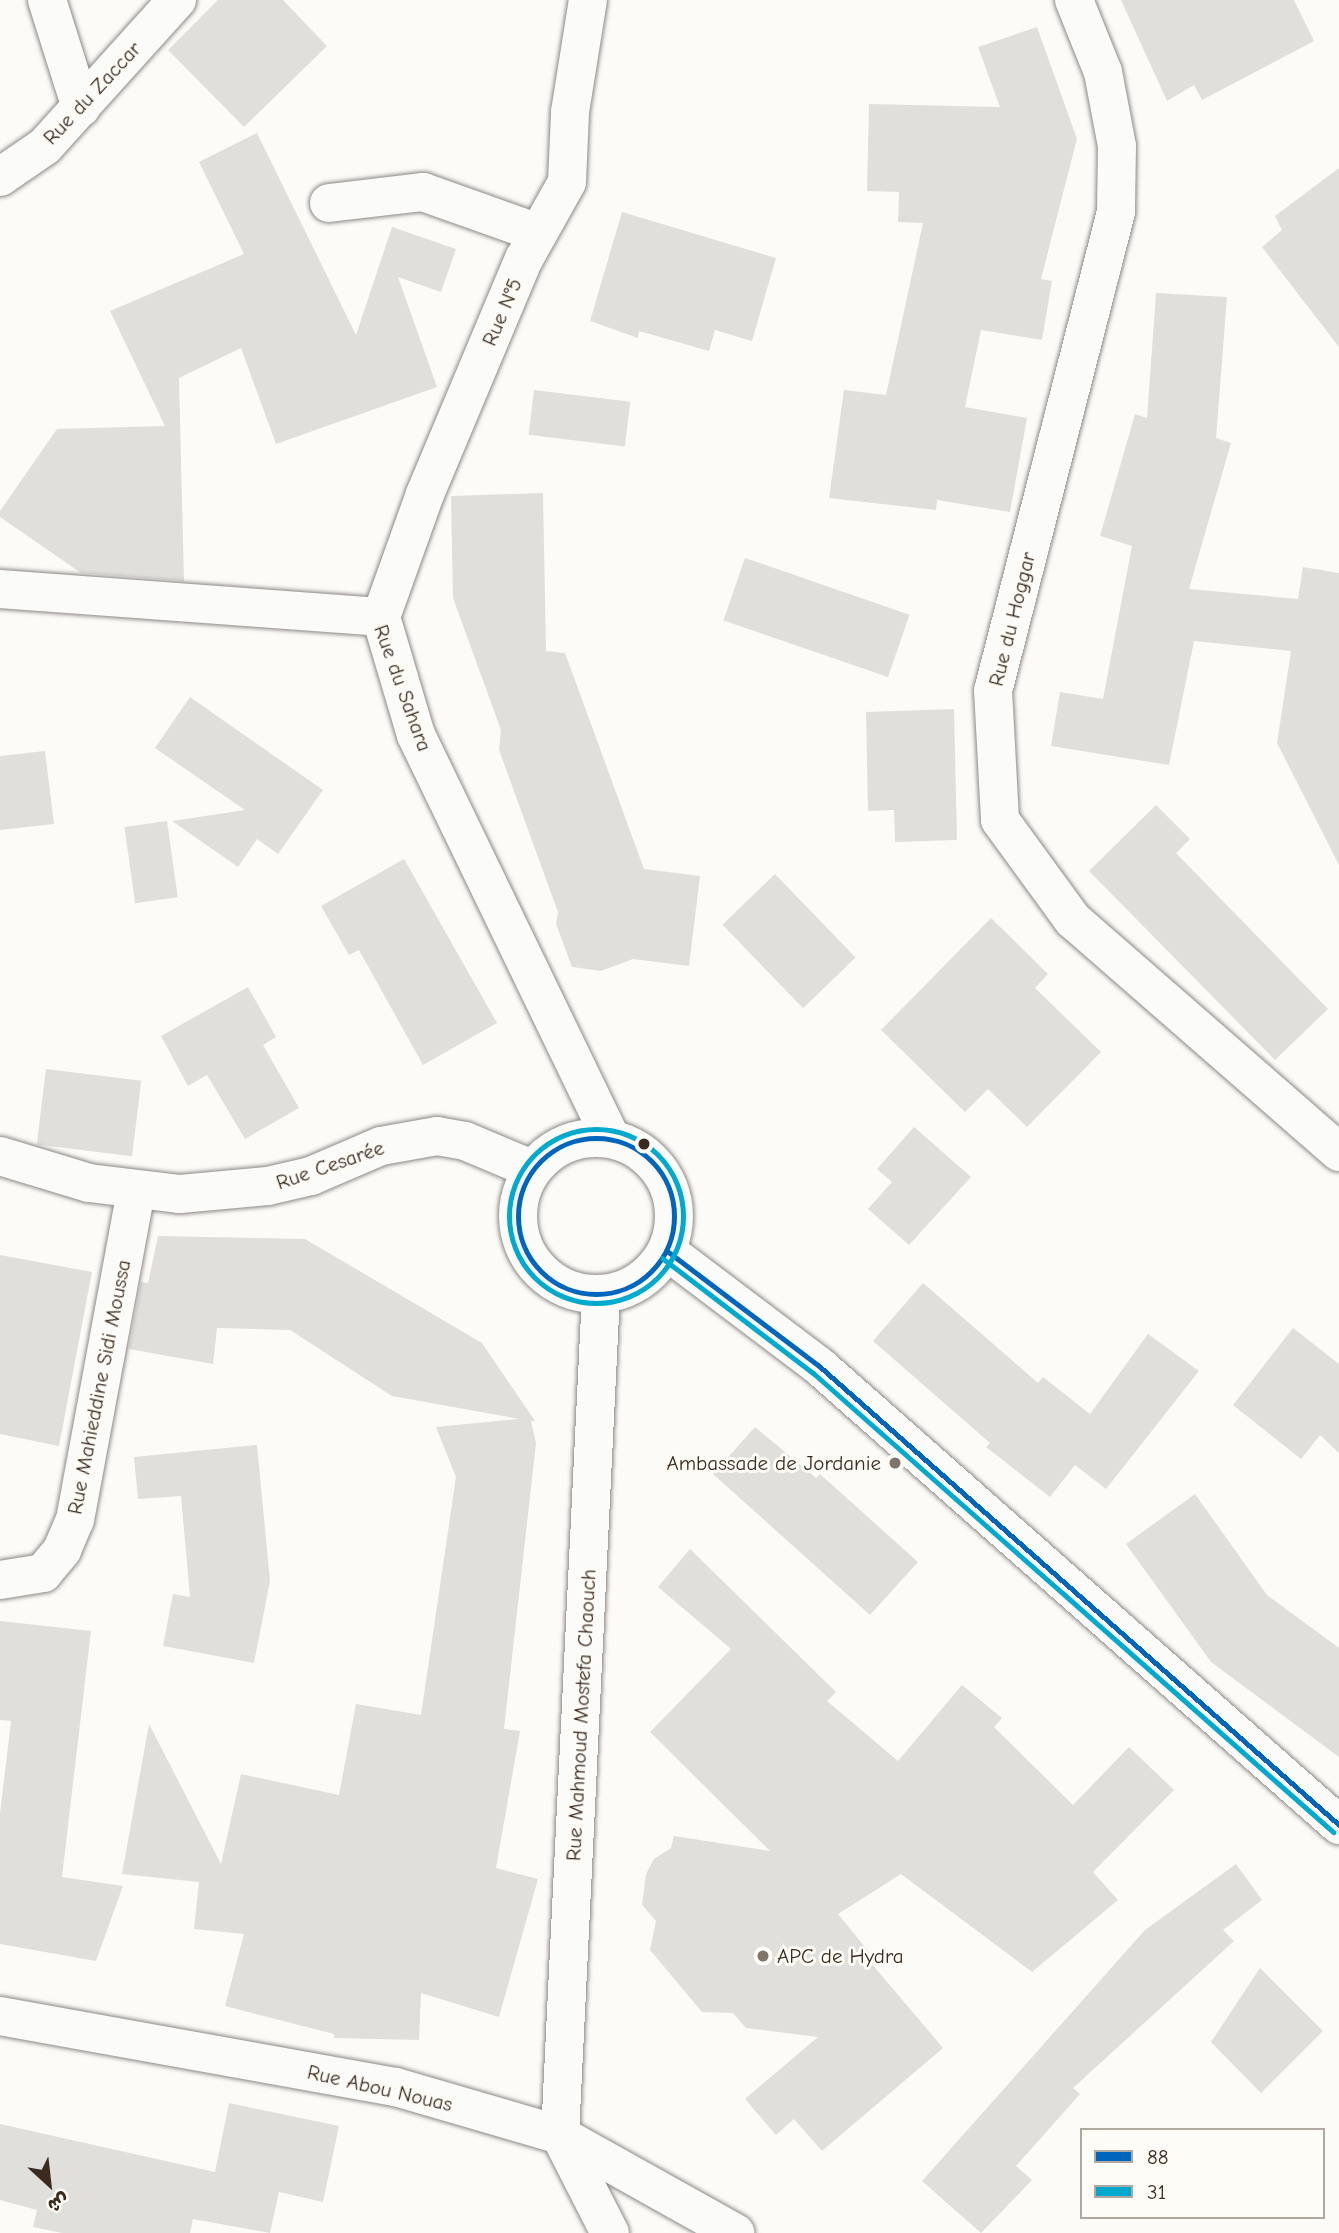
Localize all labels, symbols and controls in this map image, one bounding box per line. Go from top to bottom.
street label: Rue du Zaccar [38,36,146,150]
street label: Rue N°5 [476,274,528,350]
street label: Rue du Hoggar [983,549,1041,689]
street label: Rue du Sahara [368,621,438,755]
street label: Rue Cesarée [273,1135,387,1195]
unlabelled marker [637,1137,651,1151]
street label: Rue Mahieddine Sidi Moussa [62,1258,136,1516]
place label: Ambassade de Jordanie [667,1450,881,1476]
marker: Ambassade de Jordanie [887,1455,903,1471]
street label: Rue Mahmoud Mostefa Chaouch [561,1568,601,1862]
place label: APC de Hydra [777,1943,904,1969]
marker: APC de Hydra [755,1948,771,1964]
street label: Rue Abou Nouas [305,2059,455,2117]
legend [1080,2128,1325,2219]
text: 88 [1147,2145,1169,2169]
north arrow [14,2149,84,2219]
text: 31 [1147,2180,1166,2204]
text: ش [44,2188,73,2217]

